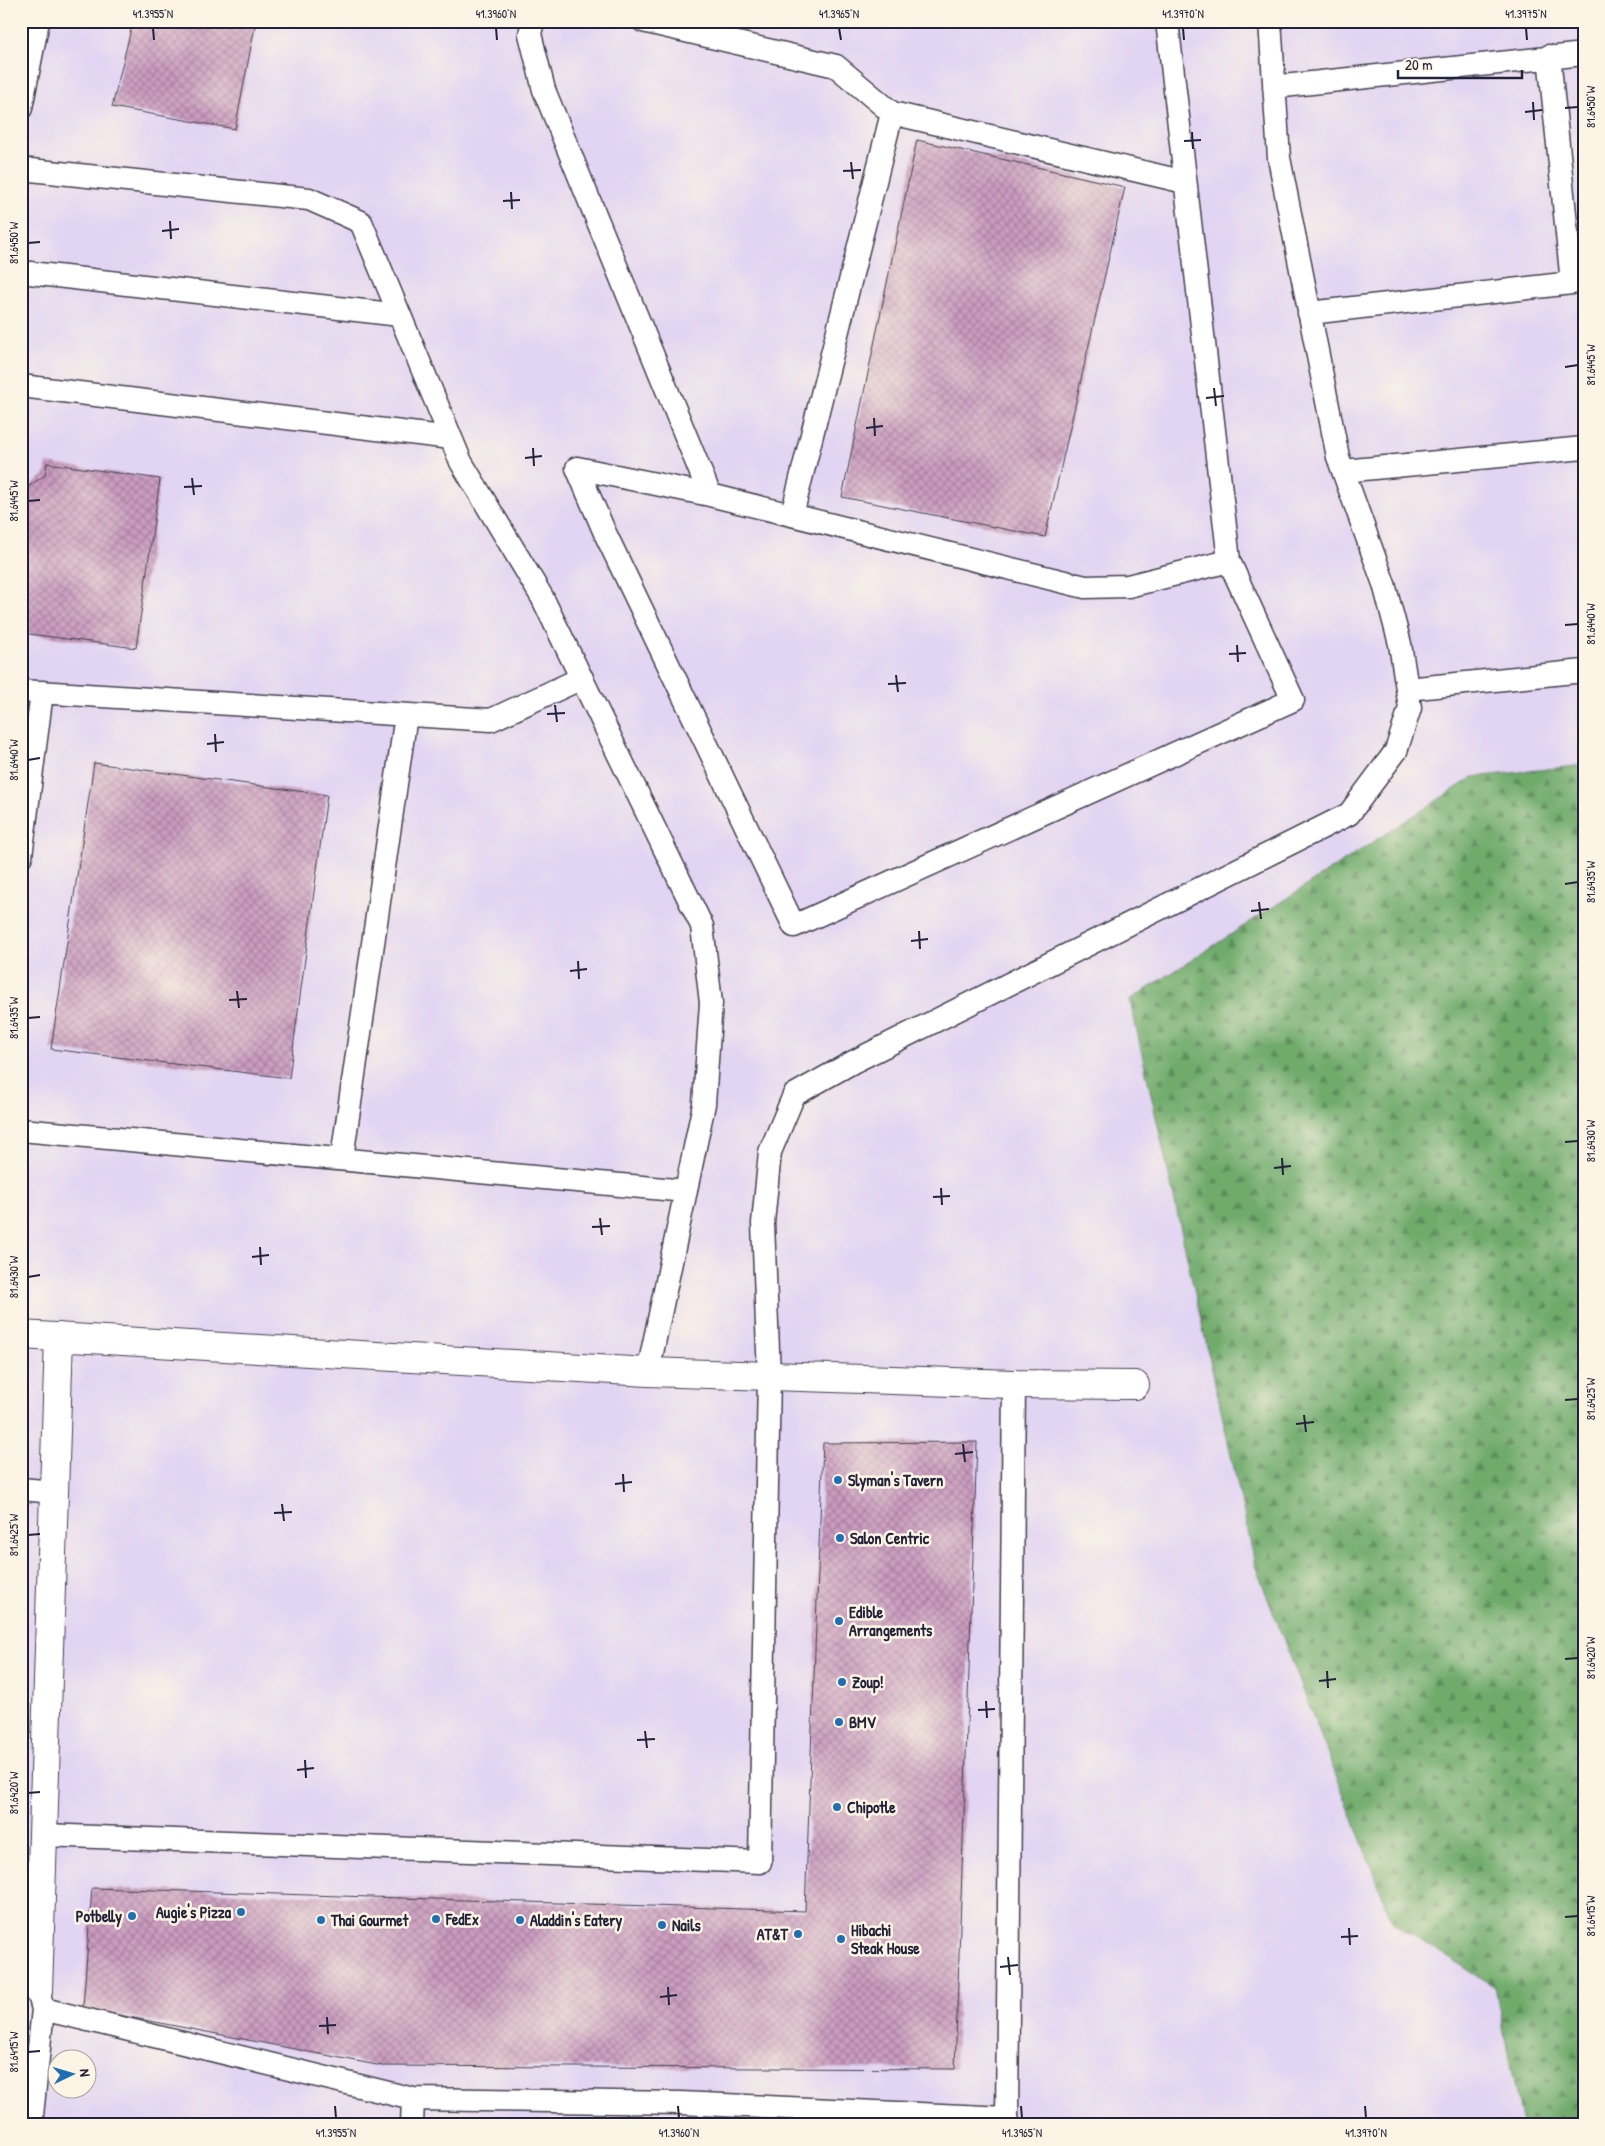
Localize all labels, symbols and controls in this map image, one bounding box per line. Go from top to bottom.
text: 41.3955°N [133,5,173,22]
text: 41.3960°N [476,5,516,22]
text: 41.3965°N [819,5,859,22]
text: 41.3970°N [1162,5,1204,22]
text: 41.3975°N [1505,5,1547,22]
scale bar [1398,48,1521,80]
text: 20 m [1405,54,1432,75]
text: 81.6450°W [1582,85,1599,128]
text: 81.6450°W [5,221,22,264]
text: 81.6445°W [1582,344,1599,386]
text: 81.6445°W [5,480,22,522]
text: 81.6440°W [1582,603,1599,645]
text: 81.6440°W [5,739,22,781]
text: 81.6435°W [1582,860,1599,903]
text: 81.6435°W [5,996,22,1039]
text: 81.6430°W [1582,1119,1599,1162]
text: 81.6430°W [5,1255,22,1298]
text: 81.6425°W [1582,1377,1599,1420]
place label: Slyman's Tavern [848,1469,943,1492]
marker: Slyman's Tavern [832,1474,844,1486]
text: 81.6425°W [5,1513,22,1556]
place label: Salon Centric [850,1527,930,1549]
marker: Salon Centric [834,1532,846,1544]
place label: Edible Arrangements [849,1601,933,1642]
marker: Edible Arrangements [833,1615,845,1627]
text: 81.6420°W [1582,1636,1599,1679]
place label: Zoup! [852,1671,884,1694]
marker: Zoup! [836,1676,848,1688]
place label: BMV [849,1711,877,1733]
marker: BMV [833,1716,845,1728]
text: 81.6420°W [5,1771,22,1814]
place label: Chipotle [847,1796,896,1819]
marker: Chipotle [831,1801,843,1813]
text: 81.6415°W [1582,1895,1599,1937]
place label: Augie's Pizza [156,1901,232,1924]
place label: Potbelly [76,1905,122,1928]
marker: Augie's Pizza [235,1906,247,1918]
place label: FedEx [445,1908,479,1930]
place label: Thai Gourmet [330,1909,409,1931]
place label: Aladdin's Eatery [530,1909,622,1932]
marker: Potbelly [126,1910,138,1922]
marker: FedEx [430,1913,442,1925]
marker: Thai Gourmet [315,1914,327,1926]
marker: Aladdin's Eatery [514,1914,526,1926]
place label: Nails [672,1914,702,1936]
marker: Nails [656,1919,668,1931]
place label: Hibachi Steak House [851,1919,920,1959]
place label: AT&T [757,1923,789,1945]
marker: AT&T [792,1928,804,1940]
marker: Hibachi Steak House [835,1933,847,1945]
text: 81.6415°W [5,2031,22,2073]
north arrow [48,2048,98,2098]
text: N [76,2068,95,2078]
text: 41.3955°N [316,2124,356,2141]
text: 41.3960°N [659,2124,699,2141]
text: 41.3965°N [1002,2124,1042,2141]
text: 41.3970°N [1345,2124,1387,2141]

